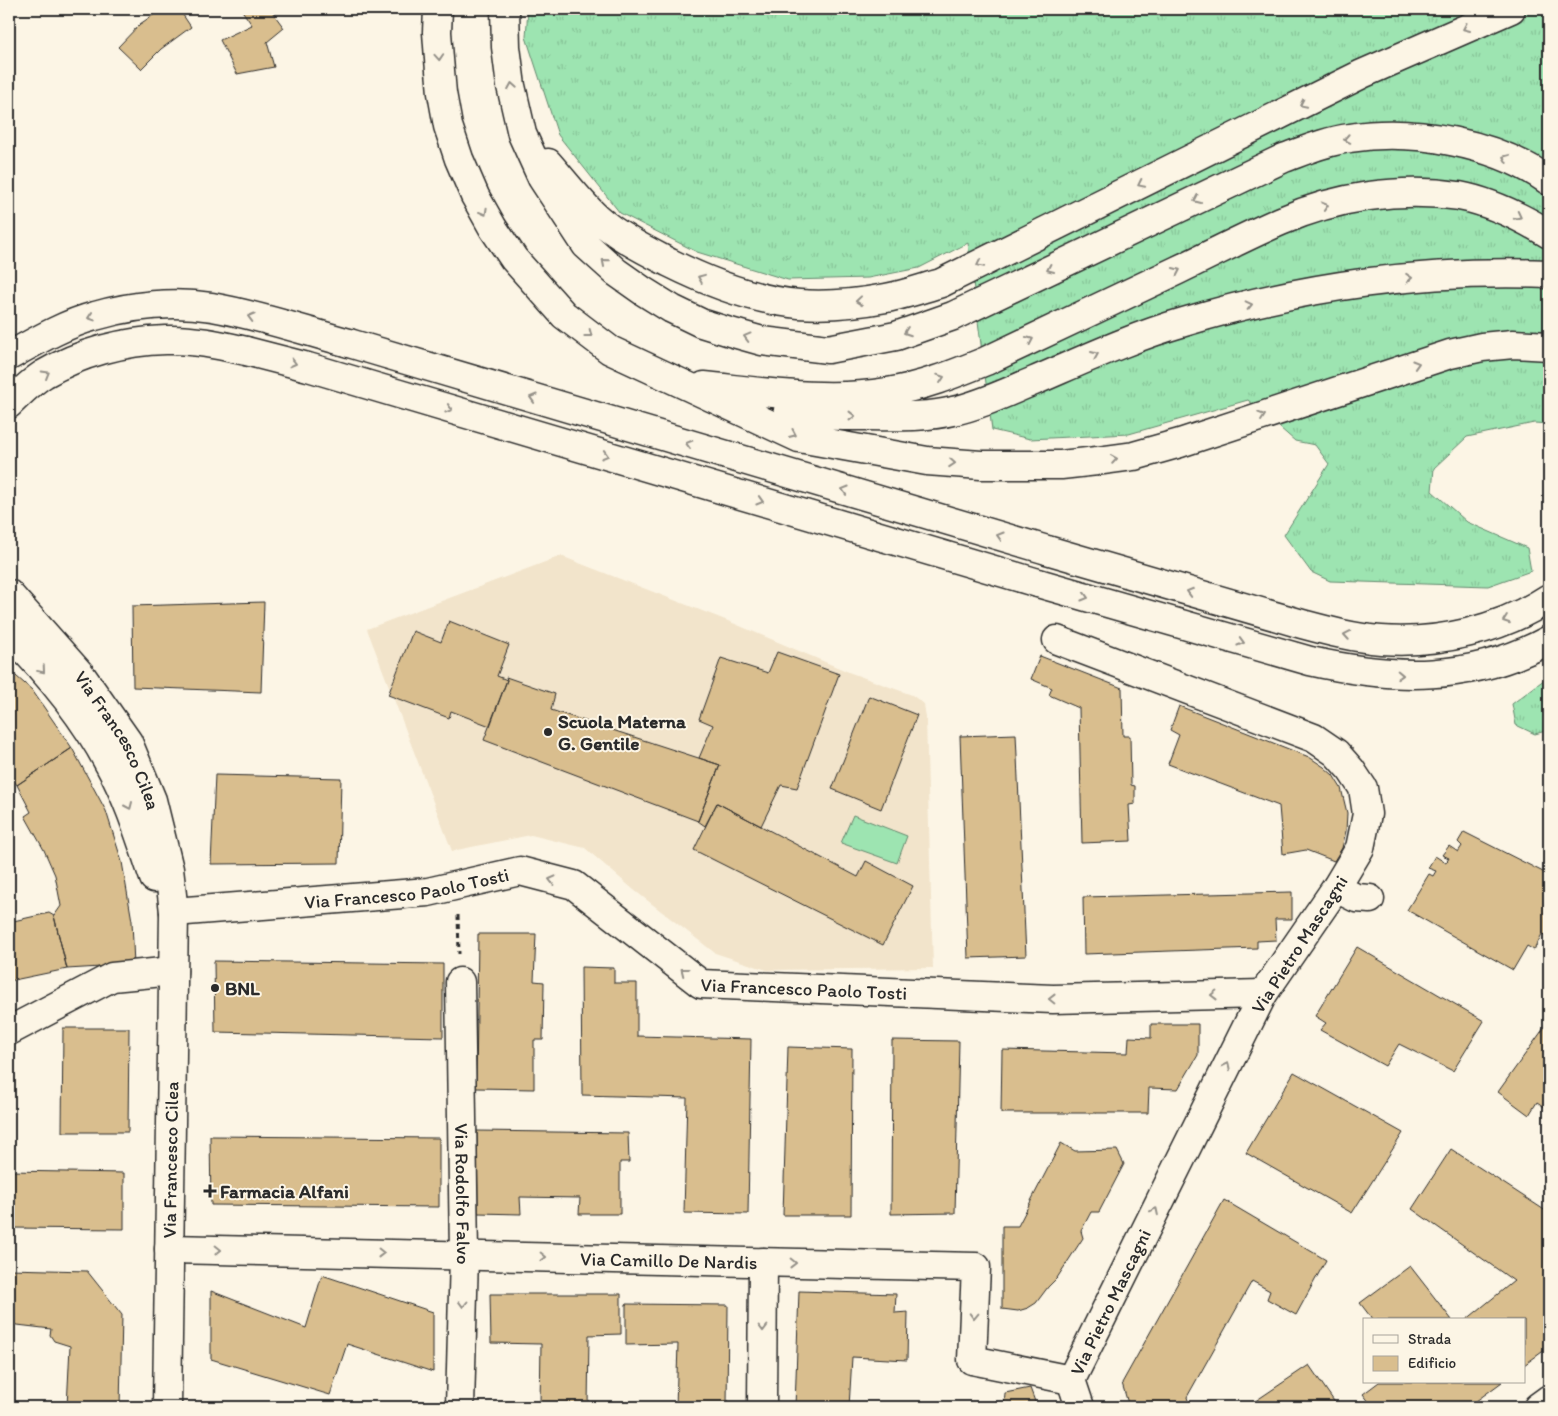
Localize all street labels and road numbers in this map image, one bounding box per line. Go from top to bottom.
street label: Via Francesco Cilea [70,666,165,812]
street label: Via Francesco Paolo Tosti [303,863,511,914]
street label: Via Pietro Mascagni [1246,871,1353,1018]
street label: Via Francesco Paolo Tosti [700,973,908,1005]
street label: Via Francesco Cilea [158,1081,183,1239]
street label: Via Rodolfo Falvo [450,1123,475,1265]
street label: Via Pietro Mascagni [1065,1225,1156,1379]
street label: Via Camillo De Nardis [580,1247,758,1274]

